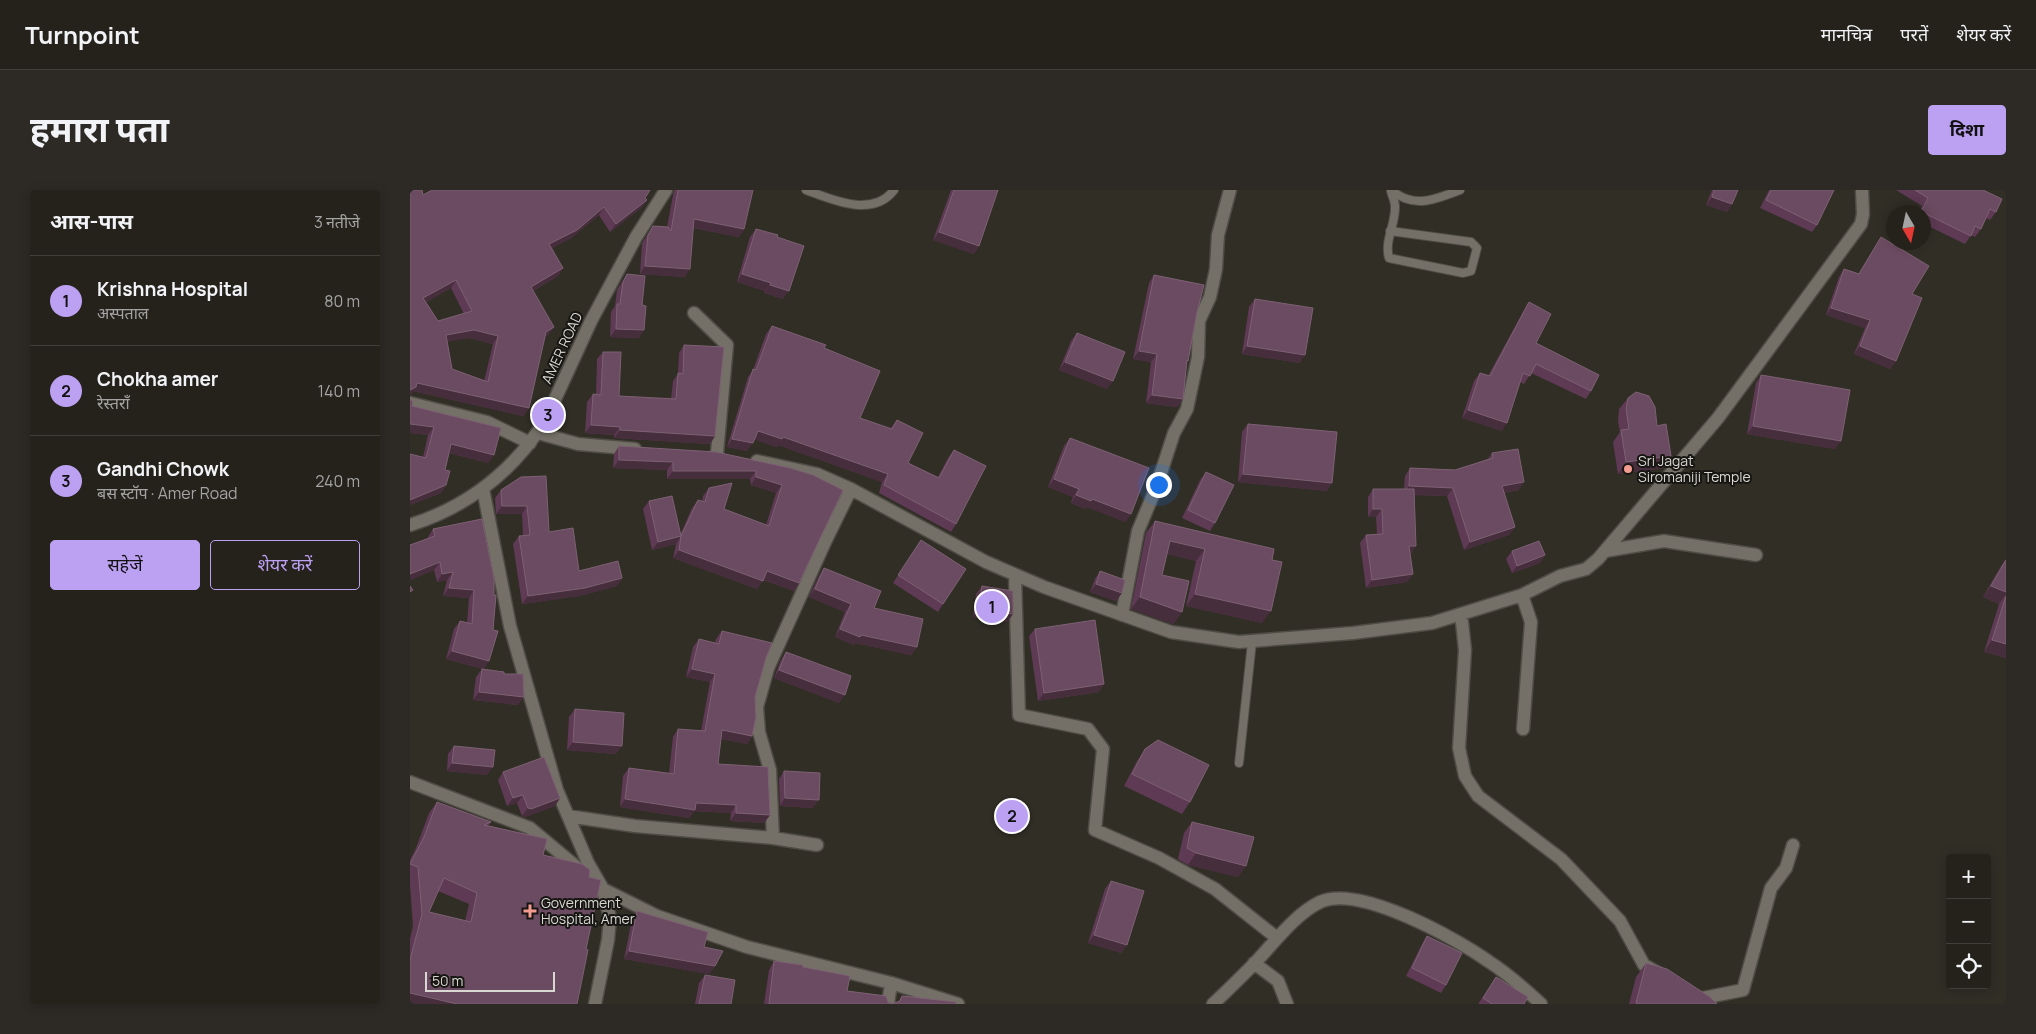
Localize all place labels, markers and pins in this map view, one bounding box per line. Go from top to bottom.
pin: 3 [532,396,564,434]
place label: Sri Jagat Siromaniji Temple [1638,451,1751,486]
marker: Sri Jagat Siromaniji Temple [1622,463,1634,475]
pin: 1 [976,588,1008,626]
pin: 2 [996,797,1028,835]
place label: Government Hospital, Amer [541,893,635,928]
marker: Government Hospital, Amer [523,904,537,918]

